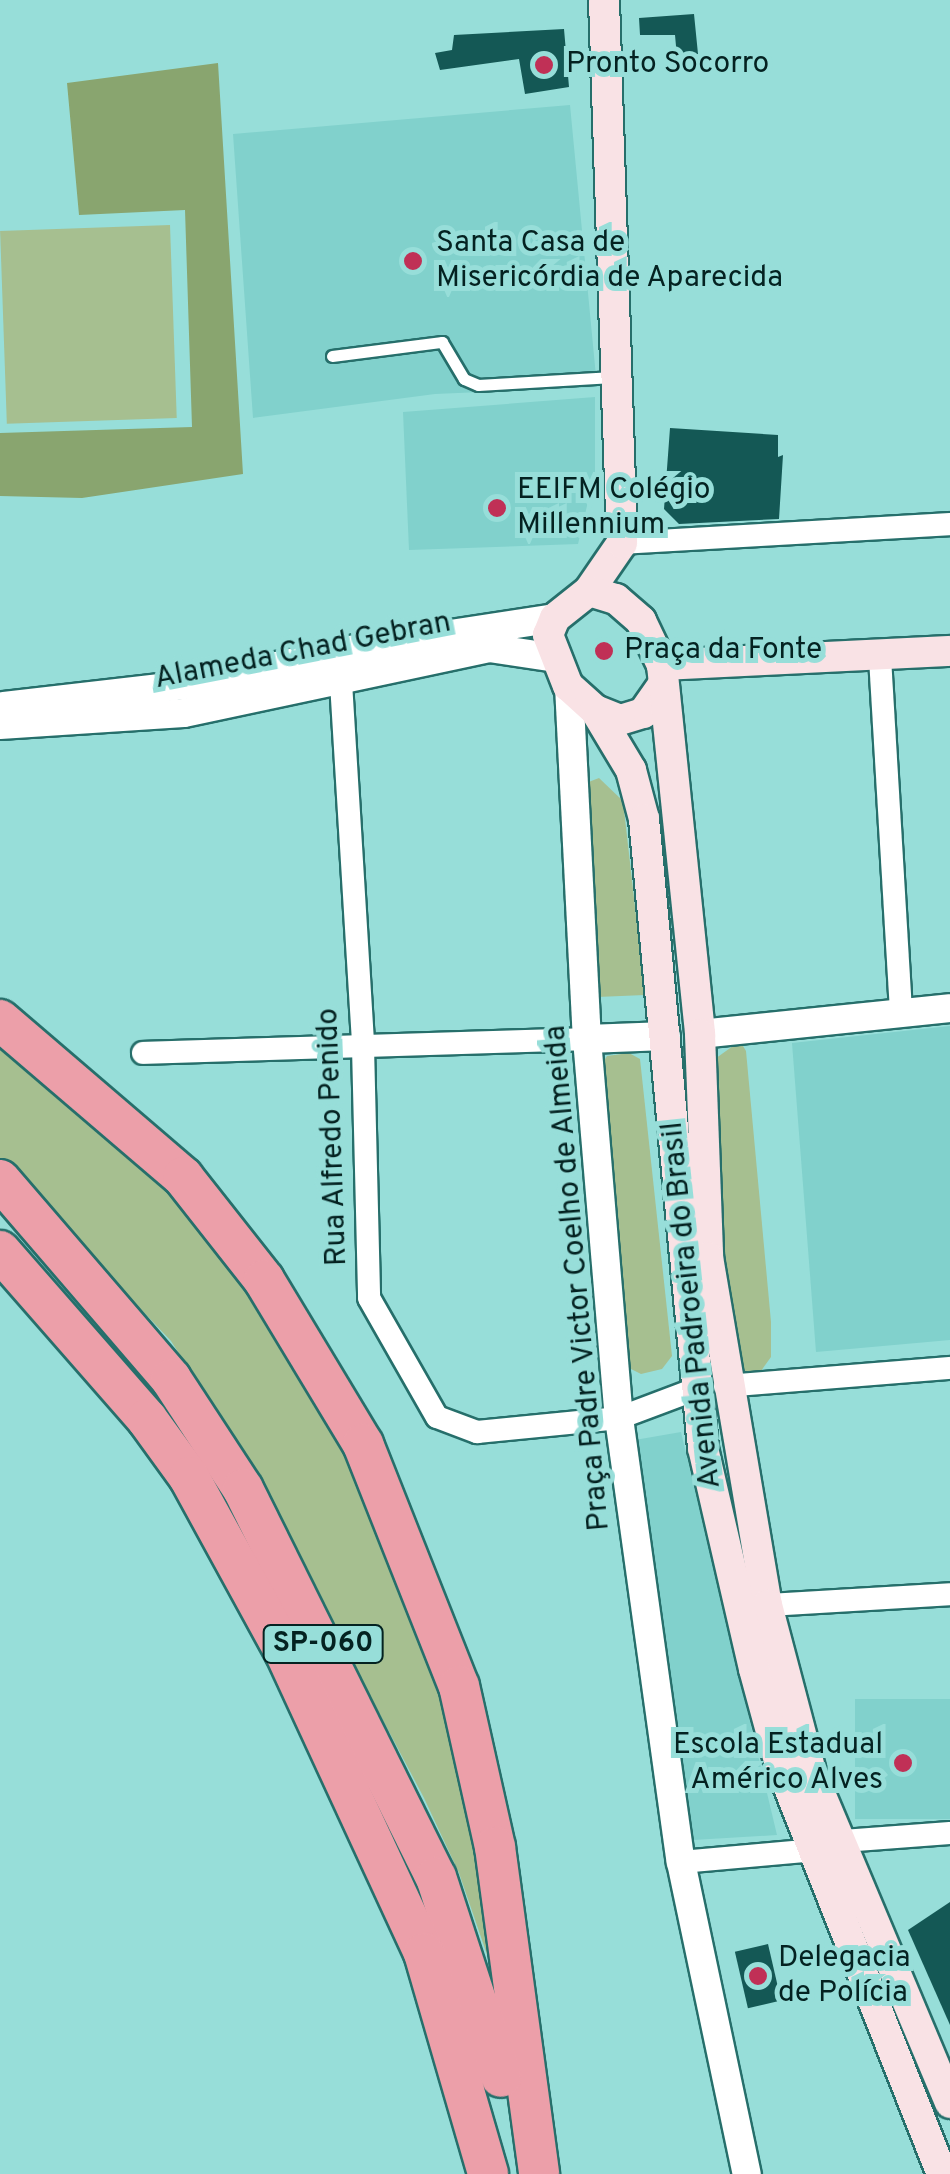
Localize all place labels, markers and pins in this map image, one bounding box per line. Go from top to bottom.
place label: Pronto Socorro [566,47,769,83]
marker: Pronto Socorro [531,52,557,78]
place label: Santa Casa de Misericórdia de Aparecida [436,226,784,296]
marker: Santa Casa de Misericórdia de Aparecida [400,248,426,274]
place label: EEIFM Colégio Millennium [517,473,710,544]
marker: EEIFM Colégio Millennium [486,497,508,519]
place label: Praça da Fonte [624,633,822,669]
marker: Praça da Fonte [593,640,615,662]
place label: Escola Estadual Américo Alves [673,1728,883,1798]
marker: Escola Estadual Américo Alves [892,1752,914,1774]
place label: Delegacia de Polícia [778,1941,911,2012]
marker: Delegacia de Polícia [747,1965,769,1987]

